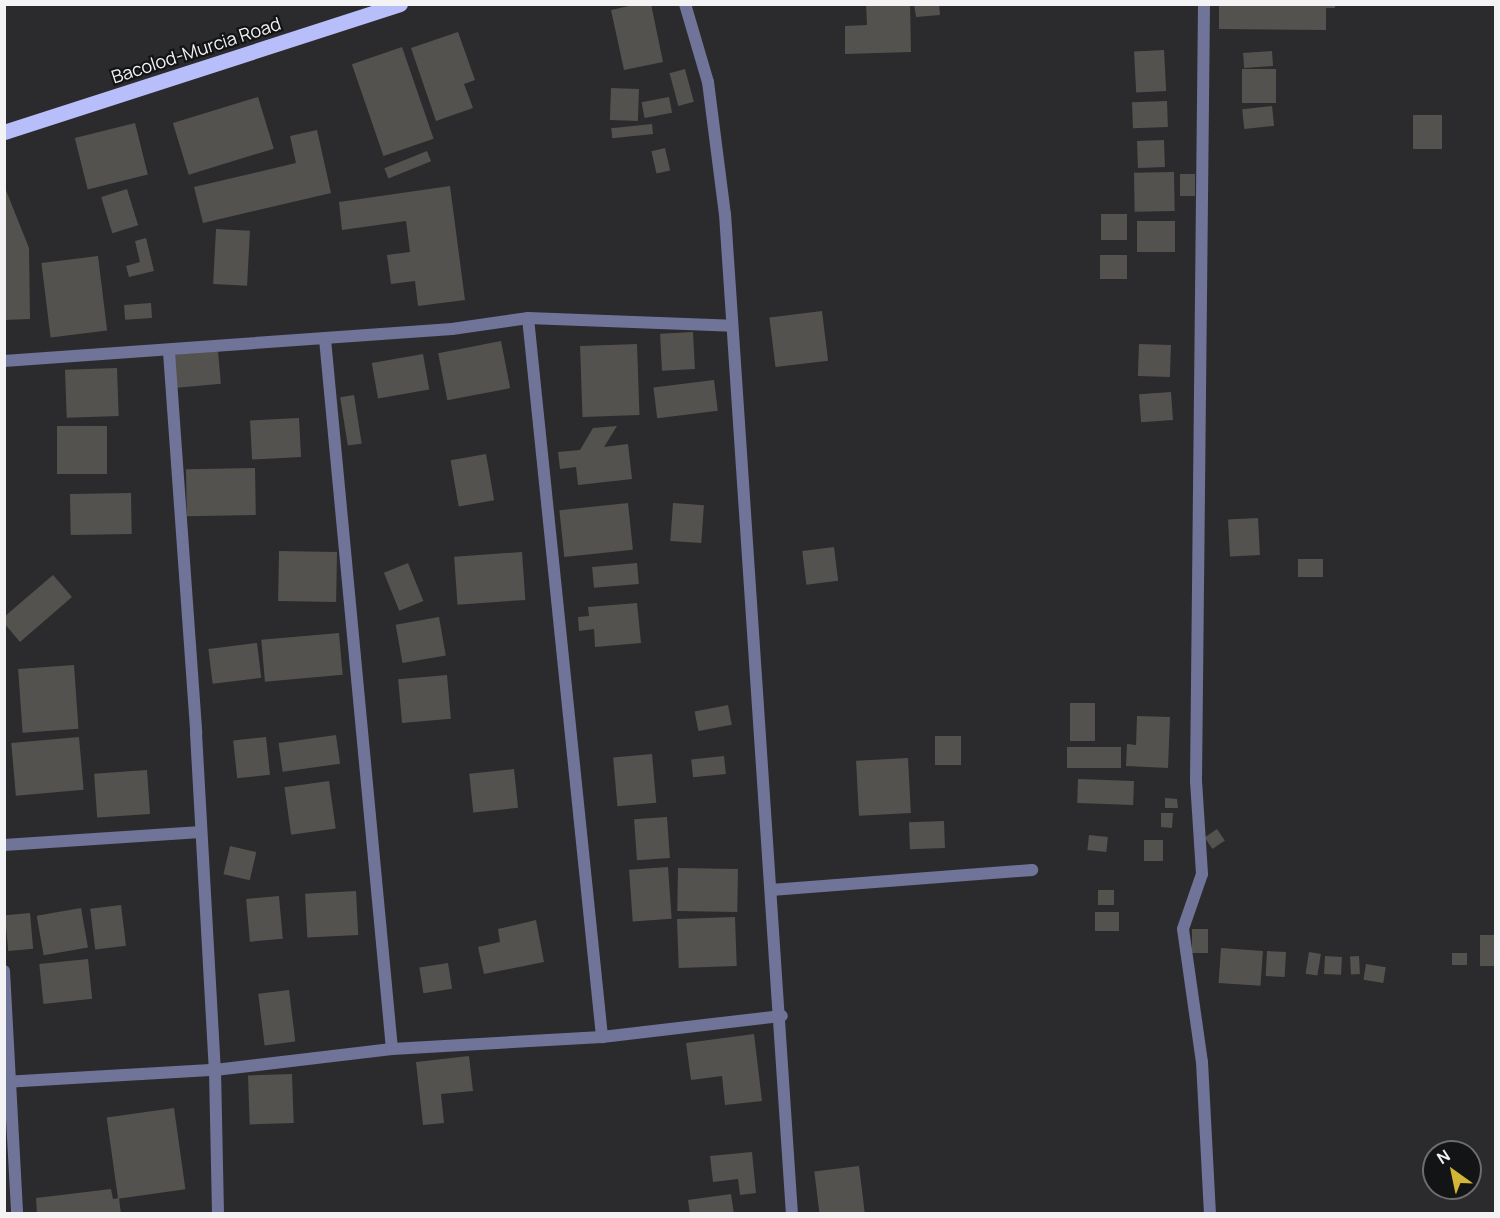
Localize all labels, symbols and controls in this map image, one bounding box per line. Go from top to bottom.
street label: Bacolod-Murcia Road [109,12,283,88]
north arrow [1422,1140,1482,1200]
text: N [1432,1144,1454,1169]

